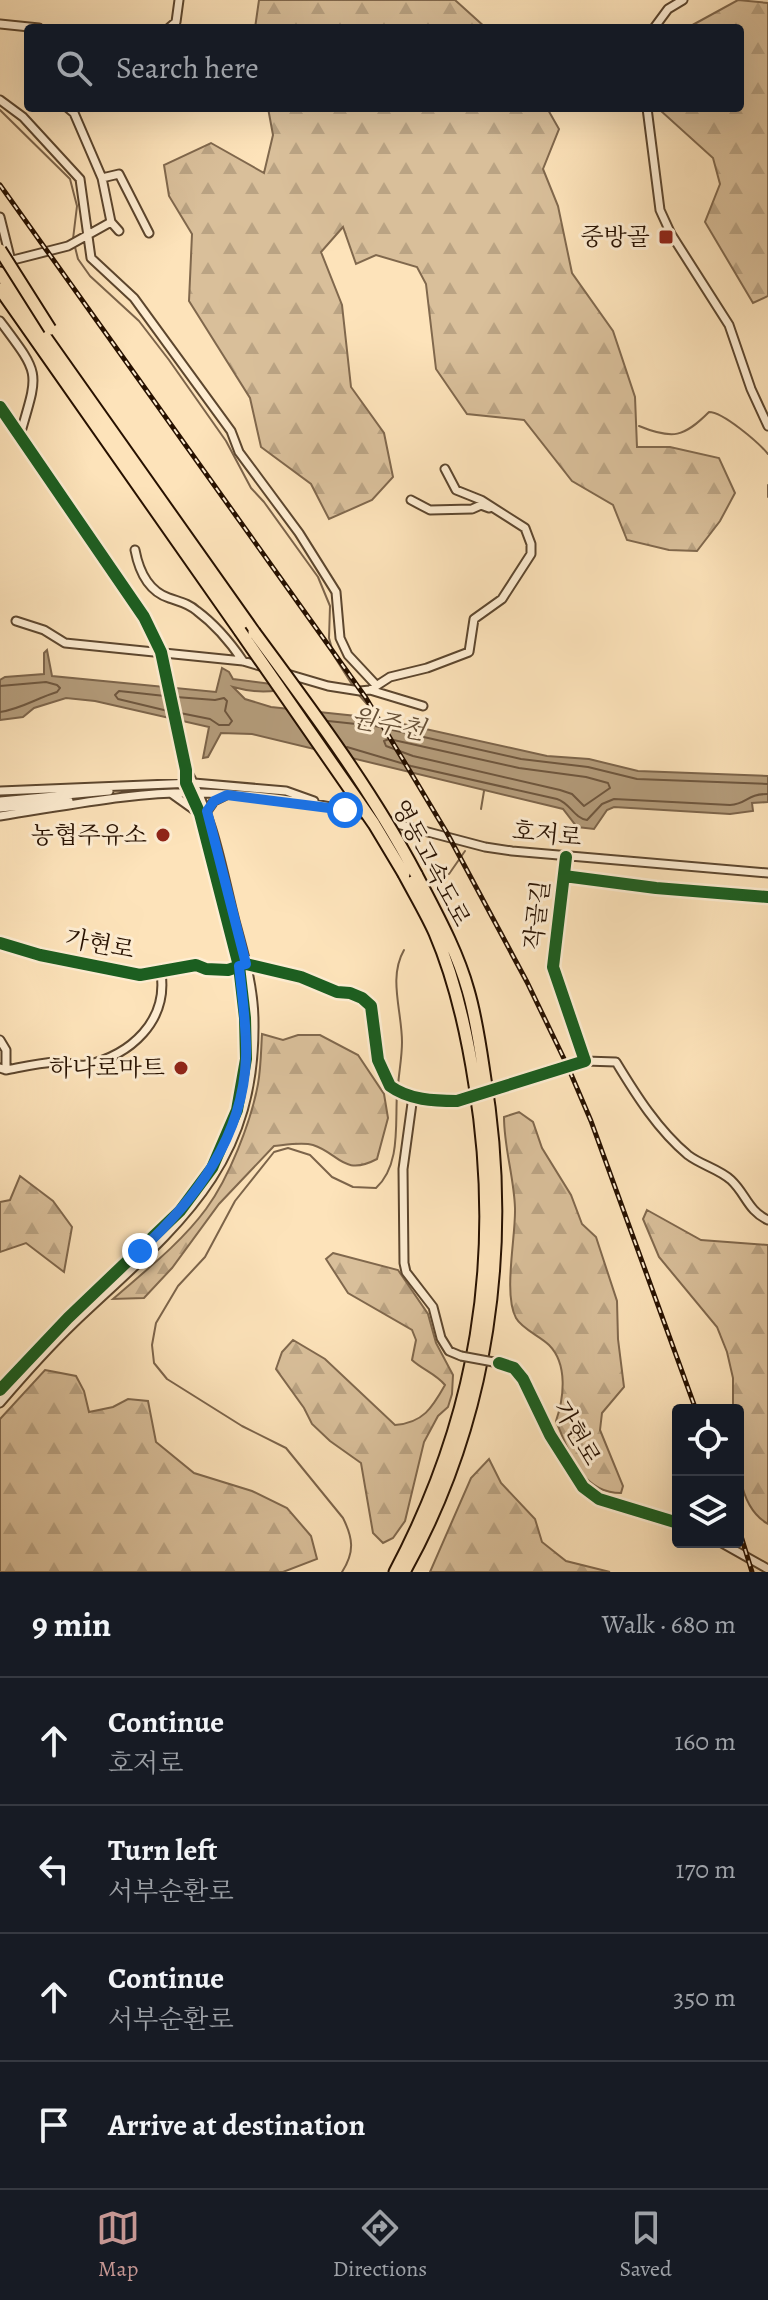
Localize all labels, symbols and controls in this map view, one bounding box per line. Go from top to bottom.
search box [24,24,744,112]
icon: search [52,46,96,90]
text: Search here [116,48,259,88]
place label: 중방골 [580,221,650,253]
marker: 중방골 [657,228,675,246]
water label: 원주천 [348,700,430,749]
route start [327,792,363,828]
street label: 영동고속도로 [384,794,478,932]
street label: 호저로 [511,814,583,854]
place label: 농협주유소 [31,819,147,851]
marker: 농협주유소 [154,826,172,844]
street label: 작골길 [517,879,557,951]
street label: 가현로 [63,922,137,966]
place label: 하나로마트 [49,1052,165,1084]
marker: 하나로마트 [172,1059,190,1077]
route end [122,1233,158,1269]
street label: 가현로 [546,1395,608,1471]
map controls [672,1404,744,1548]
button: locate [672,1404,744,1476]
button: layers [672,1476,744,1548]
text: 9 min [32,1601,111,1648]
text: Walk · 680 m [602,1607,736,1642]
text: Continue [108,1702,224,1742]
icon: ahead [32,1719,76,1763]
text: 160 m [674,1724,736,1759]
text: 호저로 [108,1746,183,1781]
text: Turn left [108,1830,217,1870]
icon: left [32,1847,76,1891]
text: 170 m [676,1852,736,1887]
text: 서부순환로 [108,1874,234,1909]
text: Continue [108,1958,224,1998]
icon: ahead [32,1975,76,2019]
text: 350 m [673,1980,736,2015]
text: 서부순환로 [108,2002,234,2037]
icon: arrive [32,2103,76,2147]
text: Arrive at destination [108,2105,365,2145]
tab: Map [96,2206,140,2284]
tab: Directions [333,2206,427,2284]
tab: Saved [620,2206,672,2284]

